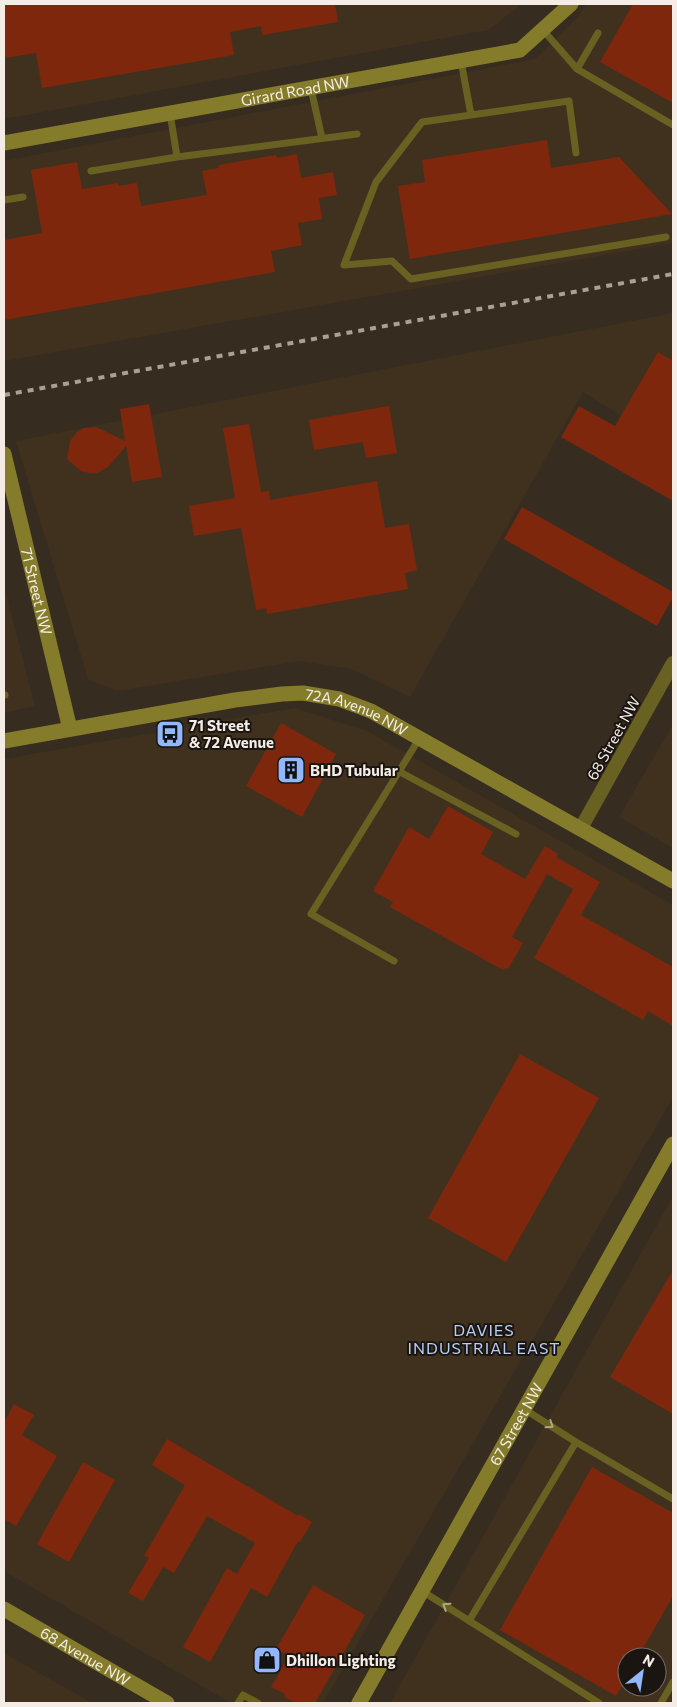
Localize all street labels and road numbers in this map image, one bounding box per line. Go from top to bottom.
street label: Girard Road NW [239,72,351,109]
street label: 71 Street NW [18,546,56,637]
street label: 72A Avenue NW [304,685,411,739]
street label: 68 Street NW [583,693,643,783]
street label: 67 Street NW [485,1380,546,1468]
street label: 68 Avenue NW [37,1623,134,1689]

